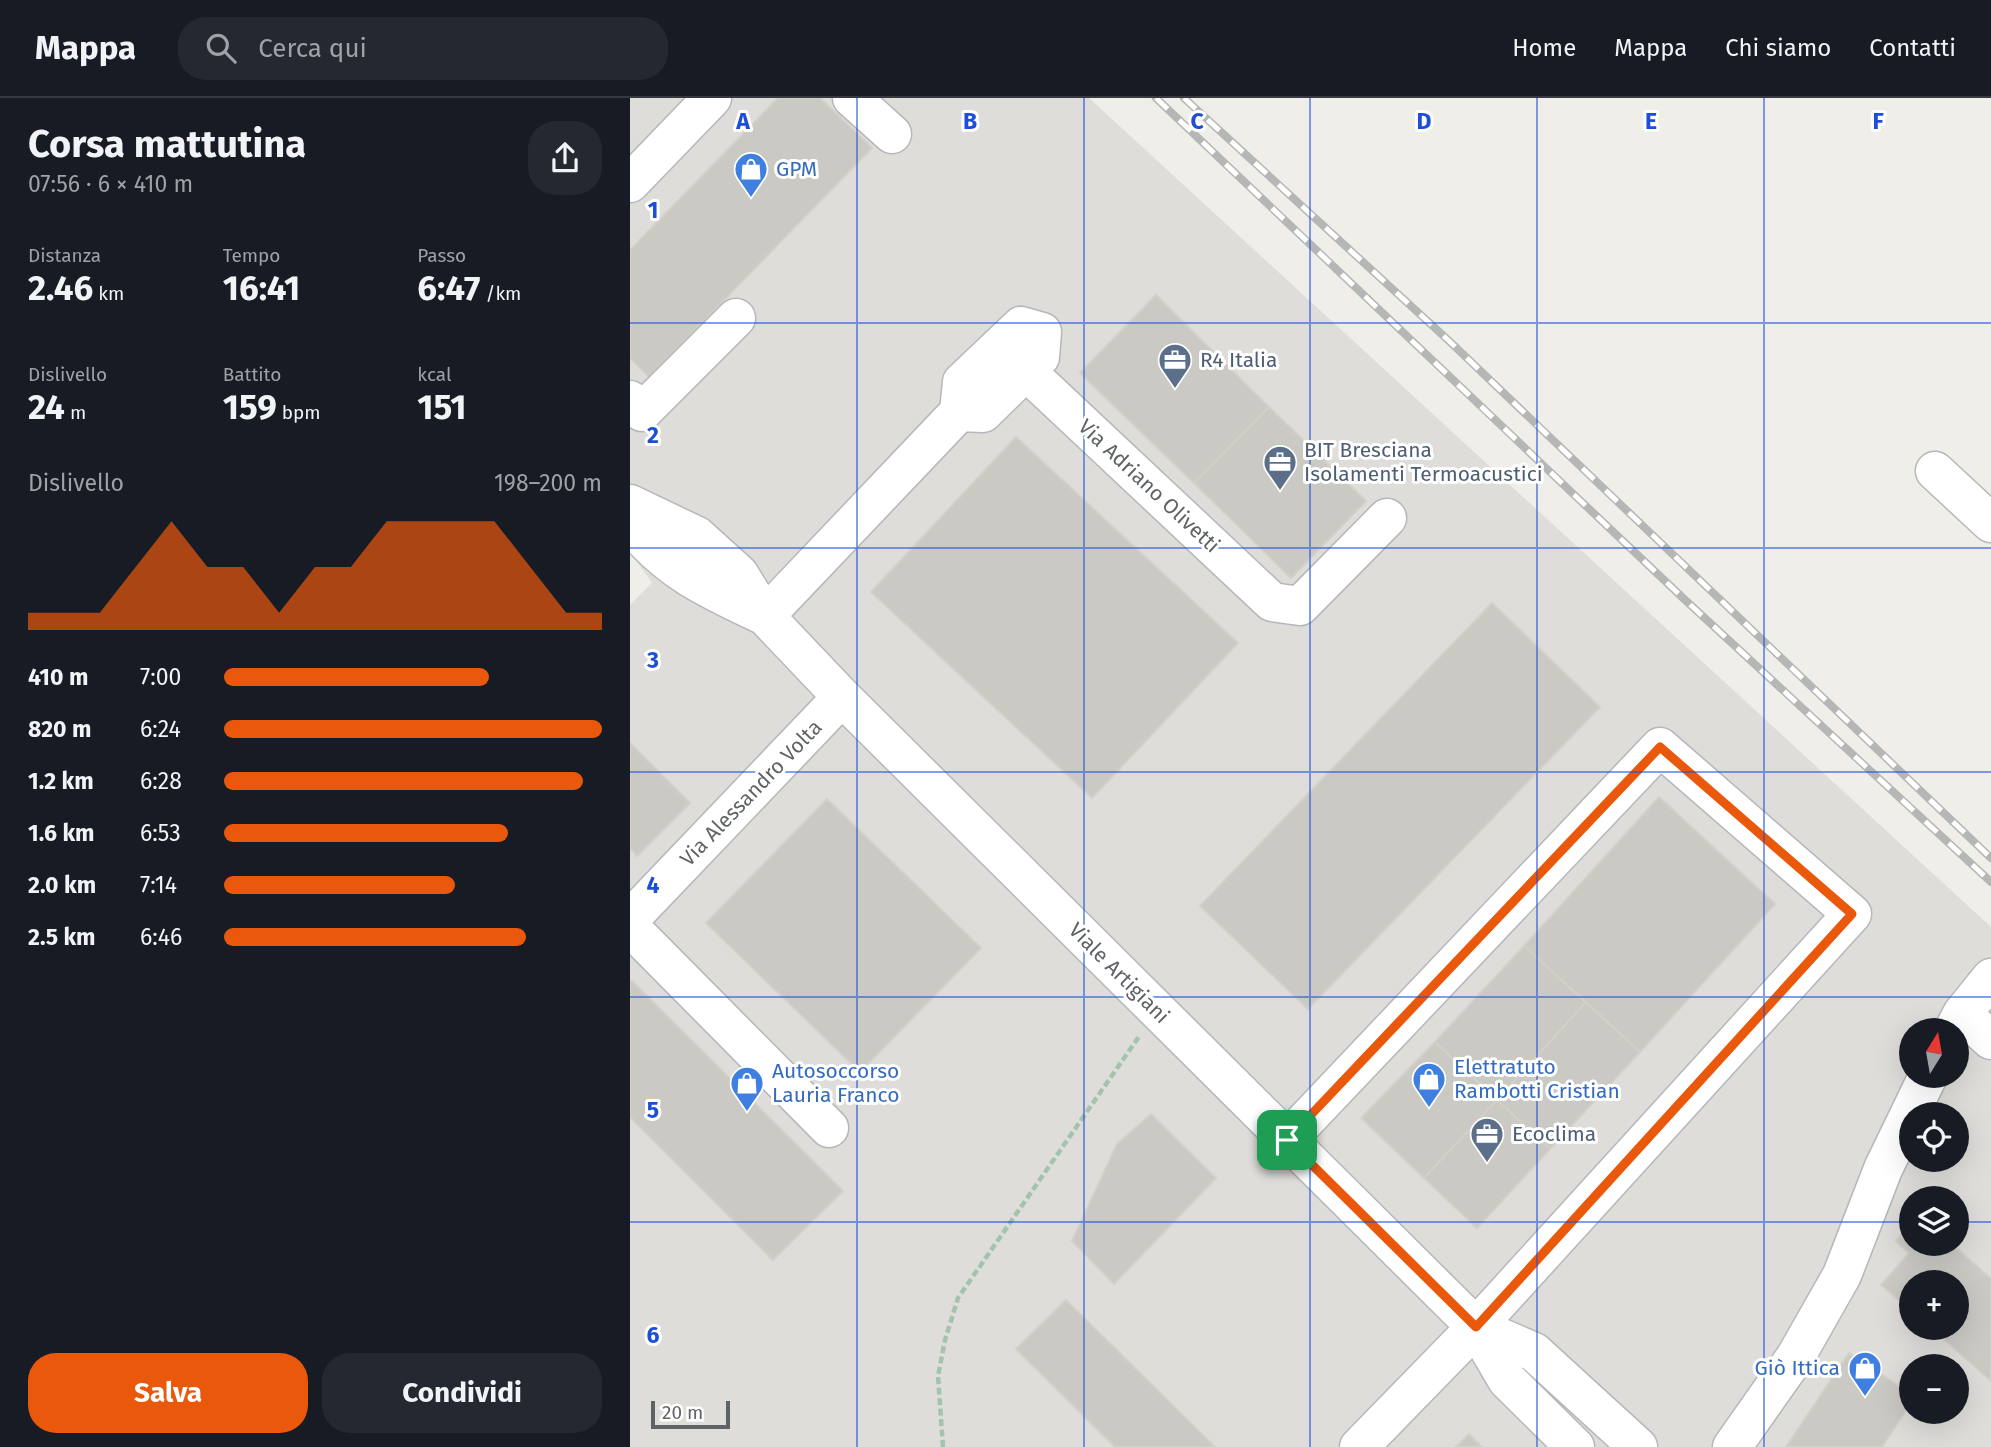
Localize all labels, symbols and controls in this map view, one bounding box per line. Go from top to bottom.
search box [178,17,668,80]
text: Mappa [35,28,136,68]
icon: search [202,29,240,67]
text: Cerca qui [258,33,367,64]
text: Home [1512,34,1576,62]
text: Mappa [1614,34,1687,62]
text: Chi siamo [1725,34,1831,62]
text: Contatti [1869,34,1956,62]
text: A [735,107,750,135]
text: B [963,107,977,135]
text: C [1190,107,1204,135]
text: D [1417,107,1432,135]
text: E [1645,107,1657,135]
text: F [1872,107,1884,135]
text: Corsa mattutina [28,121,306,167]
button: share [528,121,602,195]
shop icon: GPM [732,150,770,199]
place label: GPM [776,156,817,182]
text: 07:56 · 6 × 410 m [28,170,193,198]
text: 1 [648,196,658,224]
text: Distanza [28,244,101,267]
text: Tempo [223,244,280,267]
text: Passo [417,244,466,267]
text: 2.46 [28,267,93,309]
text: 16:41 [223,267,300,309]
text: 6:47 [417,267,480,309]
text: km [93,282,124,305]
text: /km [480,282,521,305]
office icon: R4 Italia [1156,341,1194,390]
place label: R4 Italia [1200,347,1277,373]
text: Dislivello [28,363,107,386]
text: Battito [223,363,281,386]
text: kcal [417,363,452,386]
text: 24 [28,386,65,428]
text: 159 [223,386,277,428]
text: 151 [417,386,467,428]
text: m [65,401,86,424]
text: bpm [277,401,321,424]
street label: Via Adriano Olivetti [1073,414,1225,558]
text: 2 [647,421,659,449]
place label: BIT Bresciana Isolamenti Termoacustici [1304,437,1543,487]
office icon: BIT Bresciana Isolamenti Termoacustici [1261,443,1299,492]
text: Dislivello [28,469,124,497]
text: 198–200 m [494,469,602,497]
text: 3 [646,646,659,674]
text: 410 m [28,663,88,691]
text: 7:00 [140,663,181,691]
street label: Via Alessandro Volta [675,714,827,872]
text: 820 m [28,715,91,743]
text: 6:24 [140,715,181,743]
text: 1.2 km [28,767,94,795]
text: 6:28 [140,767,182,795]
text: 1.6 km [28,819,95,847]
text: 6:53 [140,819,181,847]
text: 2.0 km [28,871,96,899]
text: 7:14 [140,871,177,899]
text: 4 [647,871,660,899]
street label: Viale Artigiani [1063,917,1175,1029]
text: 2.5 km [28,923,96,951]
text: 6:46 [140,923,182,951]
north arrow [1899,1018,1969,1088]
map controls [1899,1018,1969,1424]
place label: Elettratuto Rambotti Cristian [1454,1054,1620,1104]
place label: Autosoccorso Lauria Franco [772,1058,899,1108]
shop icon: Elettratuto Rambotti Cristian [1410,1060,1448,1109]
shop icon: Autosoccorso Lauria Franco [728,1064,766,1113]
text: 5 [647,1096,659,1124]
button: locate [1899,1102,1969,1172]
pin [1257,1110,1317,1170]
office icon: Ecoclima [1468,1115,1506,1164]
icon: arrive [1268,1121,1306,1159]
place label: Ecoclima [1512,1121,1596,1147]
button: layers [1899,1186,1969,1256]
button: + [1899,1270,1969,1340]
text: 6 [647,1321,660,1349]
shop icon: Giò Ittica [1846,1349,1884,1398]
button: Salva [28,1353,308,1433]
button: Condividi [322,1353,602,1433]
button: − [1899,1354,1969,1424]
place label: Giò Ittica [1754,1355,1840,1381]
scale bar [651,1398,730,1430]
text: 20 m [662,1401,703,1424]

